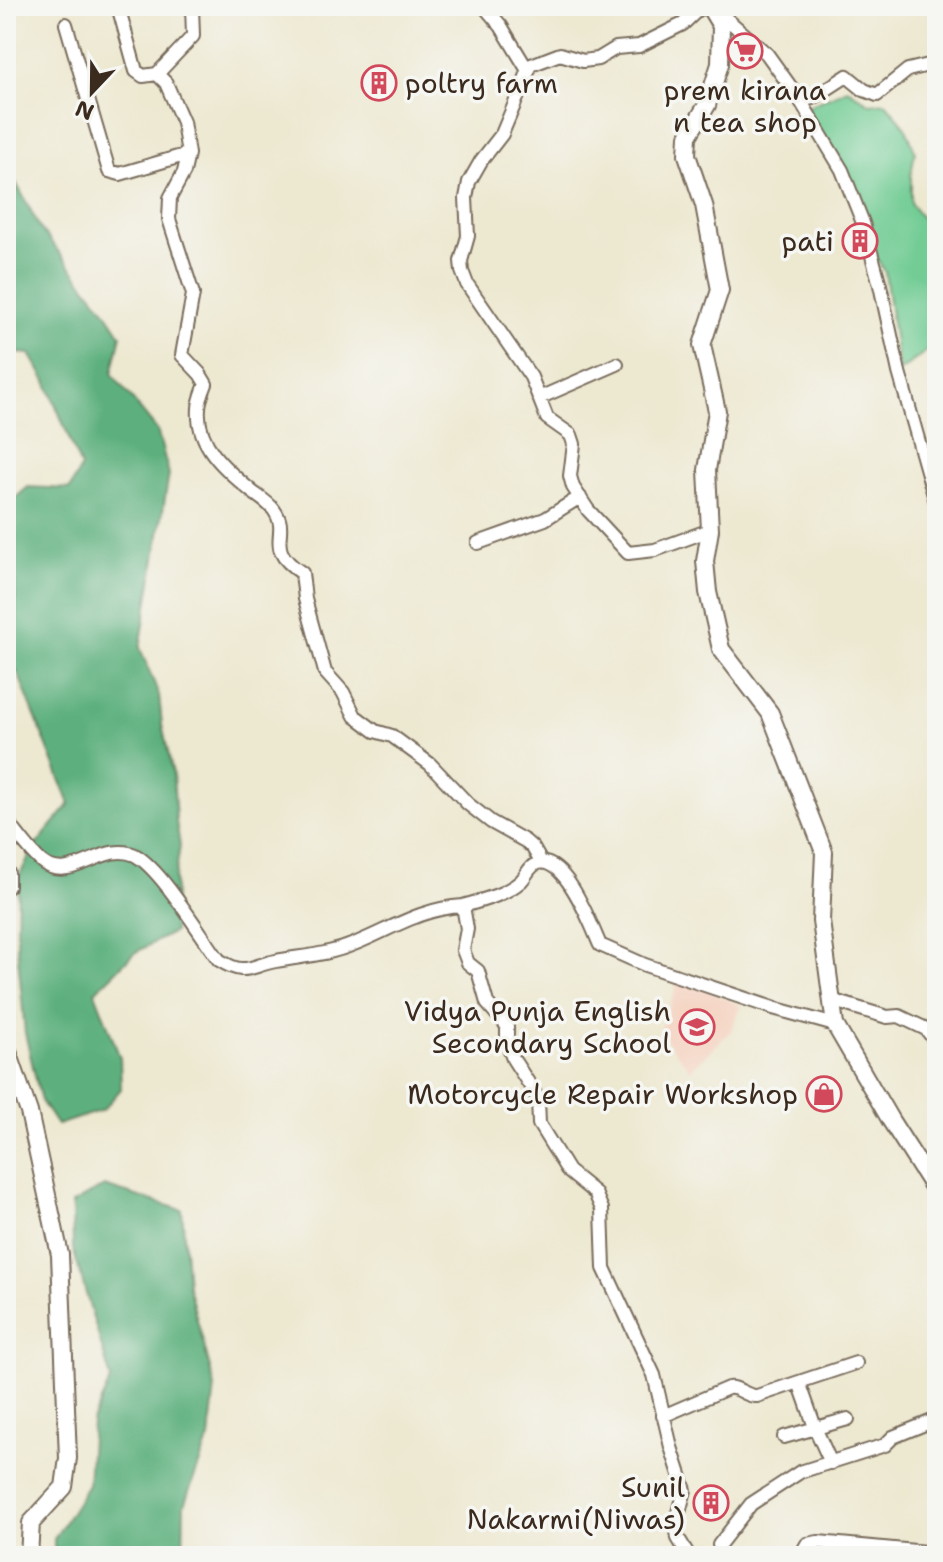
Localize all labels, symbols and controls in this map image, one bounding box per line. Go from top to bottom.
supermarket icon: prem kirana n tea shop [726,32,764,70]
north arrow [52,52,132,132]
building icon: poltry farm [360,64,398,102]
place label: poltry farm [405,64,558,102]
place label: prem kirana n tea shop [664,71,826,141]
text: N [71,93,98,127]
place label: pati [782,222,834,260]
building icon: pati [841,222,879,260]
place label: Vidya Punja English Secondary School [404,992,672,1062]
school or university icon: Vidya Punja English Secondary School [678,1008,716,1046]
place label: Motorcycle Repair Workshop [407,1075,798,1113]
shop icon: Motorcycle Repair Workshop [805,1075,843,1113]
place label: Sunil Nakarmi(Niwas) [467,1468,686,1538]
building icon: Sunil Nakarmi(Niwas) [692,1484,730,1522]

